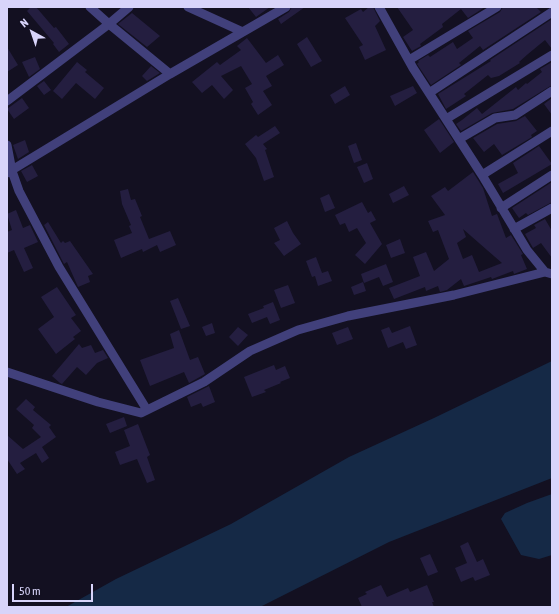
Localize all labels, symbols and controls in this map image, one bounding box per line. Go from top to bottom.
north arrow [12,12,52,52]
text: N [18,16,31,29]
scale bar [14,576,95,602]
text: 50 m [19,584,41,598]

